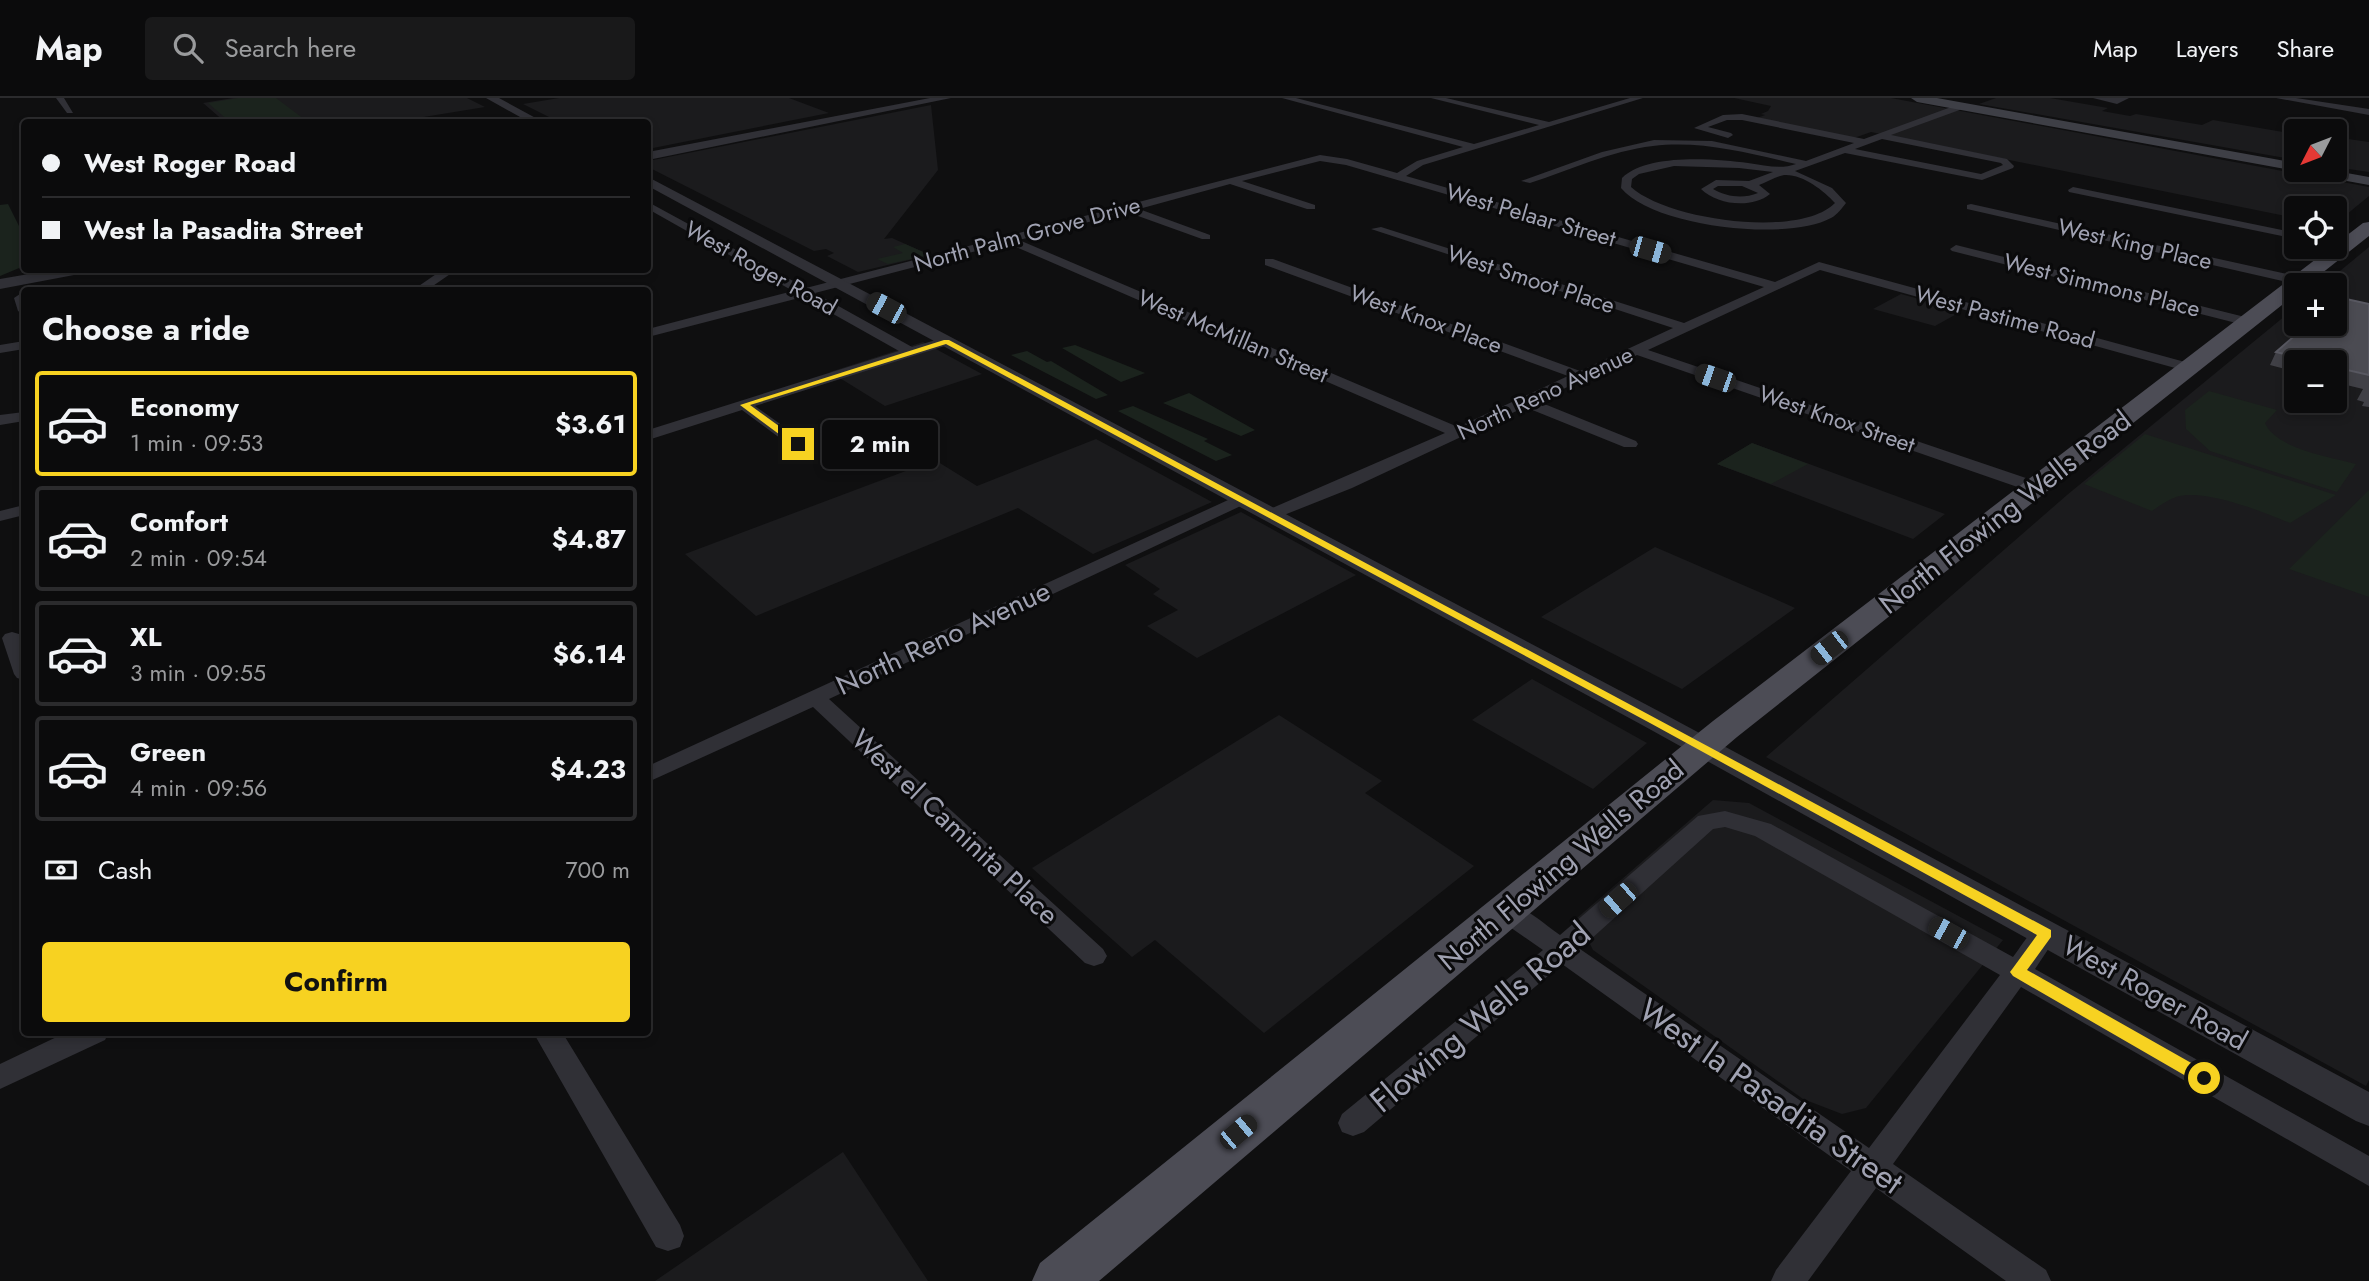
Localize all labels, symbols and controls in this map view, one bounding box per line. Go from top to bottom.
search box [145,17,635,80]
text: Map [35,25,103,72]
icon: search [169,29,207,67]
text: Search here [225,29,356,67]
text: Map [2093,31,2138,66]
text: Layers [2176,31,2238,66]
text: Share [2276,31,2334,66]
north arrow [2284,119,2347,182]
map controls [2284,119,2347,413]
text: West Roger Road [84,144,296,182]
street label: West Pelaar Street [1442,174,1620,256]
street label: North Palm Grove Drive [910,187,1144,281]
button: locate [2284,196,2347,259]
street label: West King Place [2055,210,2216,278]
text: West la Pasadita Street [84,211,363,249]
street label: West Roger Road [679,212,843,324]
car [1627,234,1674,266]
street label: West Smoot Place [1443,236,1619,322]
street label: West Simmons Place [2000,244,2204,326]
button: + [2284,273,2347,336]
street label: West Knox Place [1345,276,1507,362]
street label: West Pastime Road [1911,277,2099,357]
street label: West McMillan Street [1132,280,1334,392]
car [863,289,910,327]
text: Choose a ride [42,306,250,352]
street label: North Reno Avenue [1451,337,1639,449]
button: − [2284,350,2347,413]
car [1692,361,1739,395]
street label: West Knox Street [1754,376,1920,462]
text: Economy [130,388,239,426]
icon: car [46,392,109,455]
street label: North Flowing Wells Road [1870,400,2140,624]
text: $3.61 [555,405,626,443]
callout: 2 min [822,420,938,468]
text: 1 min · 09:53 [130,426,263,460]
text: 2 min [850,427,910,461]
route end [782,428,814,460]
text: Comfort [130,503,228,541]
icon: car [46,507,109,570]
text: $4.87 [552,520,626,558]
text: 2 min · 09:54 [130,541,267,575]
street label: North Reno Avenue [829,570,1057,706]
text: XL [130,618,162,656]
icon: car [46,622,109,685]
car [1806,627,1853,669]
text: $6.14 [553,635,626,673]
text: 3 min · 09:55 [130,656,266,690]
street label: West el Caminita Place [842,720,1068,934]
text: Green [130,733,206,771]
icon: car [46,737,109,800]
text: $4.23 [550,750,626,788]
street label: North Flowing Wells Road [1429,750,1693,980]
text: 4 min · 09:56 [130,771,267,805]
icon: cash [42,851,80,889]
text: Cash [98,851,152,889]
text: 700 m [565,853,630,887]
car [1596,878,1641,922]
street label: Flowing Wells Road [1359,911,1601,1123]
car [1925,914,1972,952]
street label: West Roger Road [2055,925,2255,1061]
button: Confirm [42,942,630,1022]
street label: West la Pasadita Street [1629,987,1913,1205]
route start [2188,1062,2220,1094]
car [1216,1110,1261,1154]

